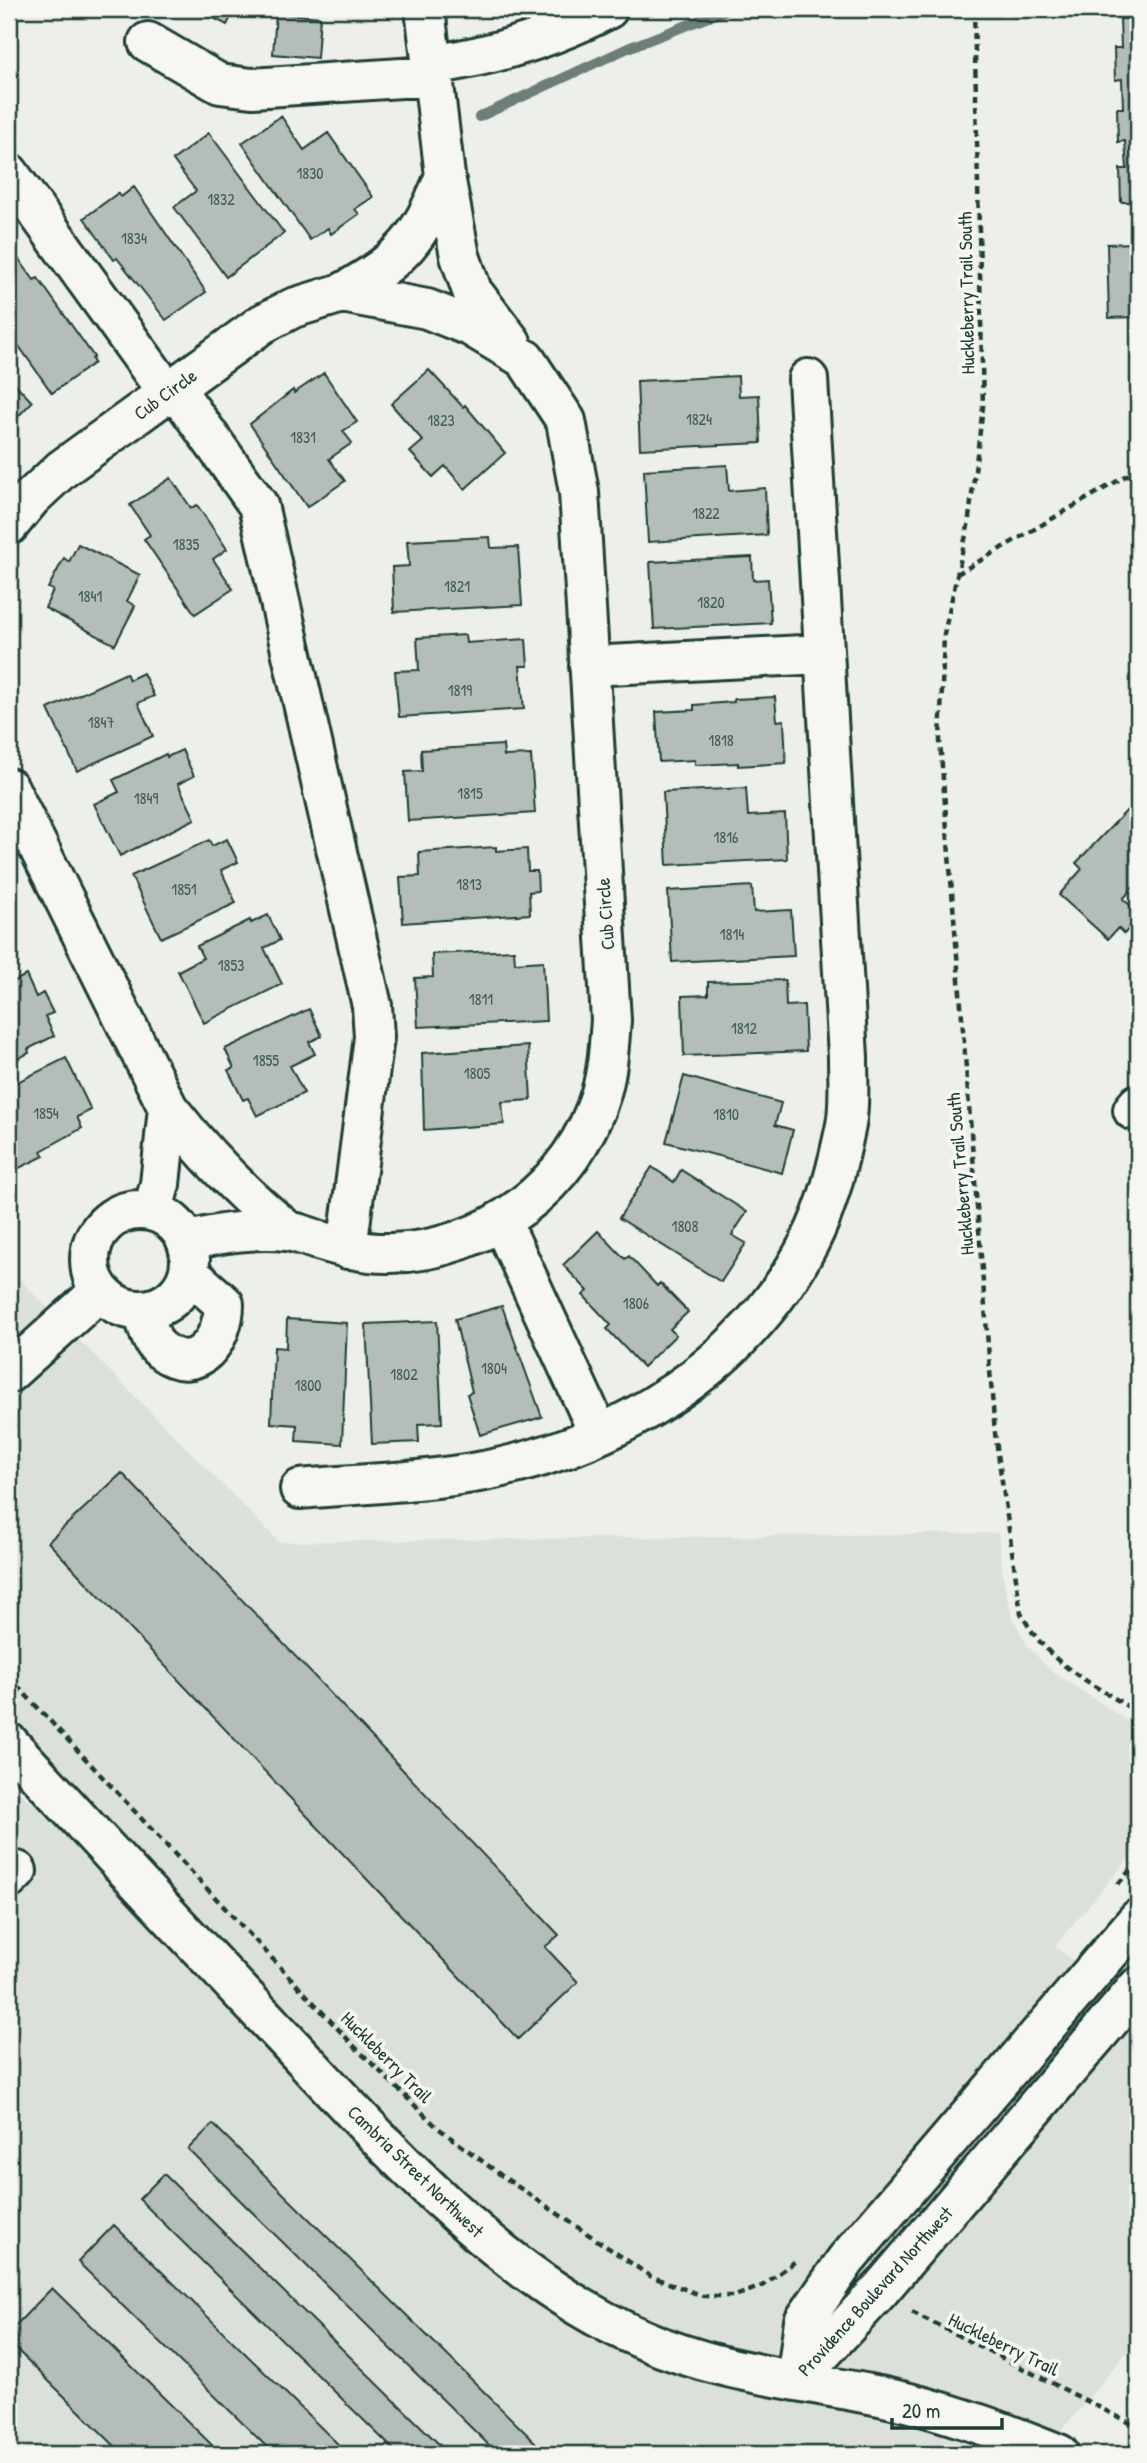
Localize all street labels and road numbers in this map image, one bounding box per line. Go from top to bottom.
street label: Huckleberry Trail South [952,211,980,375]
street label: Cub Circle [128,362,202,426]
street label: Cub Circle [589,877,620,951]
street label: Huckleberry Trail South [940,1092,980,1256]
street label: Huckleberry Trail [335,2005,439,2109]
street label: Cambria Street Northwest [342,2099,490,2243]
street label: Providence Boulevard Northwest [792,2200,959,2382]
street label: Huckleberry Trail [944,2306,1064,2382]

